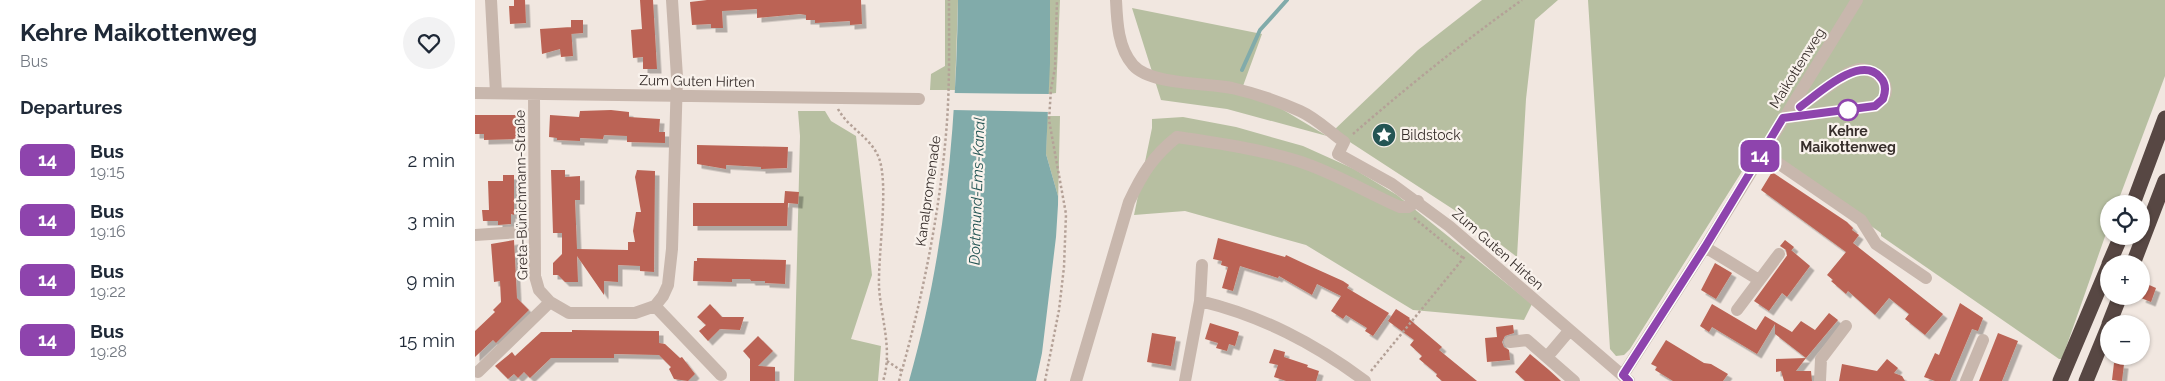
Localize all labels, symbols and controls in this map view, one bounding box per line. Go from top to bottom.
button: heart [403,17,455,69]
text: Kehre Maikottenweg [20,18,257,47]
street label: Maikottenweg [1766,25,1828,111]
text: Bus [20,52,48,71]
street label: Zum Guten Hirten [639,72,755,90]
text: Departures [20,96,122,118]
marker: Kehre Maikottenweg [1837,99,1859,121]
street label: Greta-Bünichmann-Straße [512,110,530,280]
water label: Dortmund-Ems-Kanal [965,117,989,265]
place icon: Bildstock [1371,122,1397,148]
place label: Kehre Maikottenweg [1800,123,1896,155]
place label: Bildstock [1401,127,1461,143]
street label: Kanalpromenade [912,135,944,247]
text: Bus [90,140,124,162]
line badge: 14 [1737,140,1783,172]
text: 14 [1750,145,1770,166]
text: 14 [38,149,57,170]
text: 2 min [408,149,455,171]
text: 19:15 [90,162,125,181]
map controls [2100,195,2150,365]
button: locate [2100,195,2150,245]
text: Bus [90,200,124,222]
street label: Zum Guten Hirten [1449,205,1547,293]
text: 14 [38,209,57,230]
text: 3 min [407,209,455,231]
text: 19:16 [90,222,126,241]
button: + [2100,255,2150,305]
text: Bus [90,260,124,282]
text: 14 [38,269,57,290]
text: 9 min [406,269,455,291]
text: 19:22 [90,282,126,301]
button: − [2100,315,2150,365]
text: Bus [90,320,124,342]
text: 14 [38,329,57,350]
text: 15 min [399,329,455,351]
text: 19:28 [90,342,127,361]

